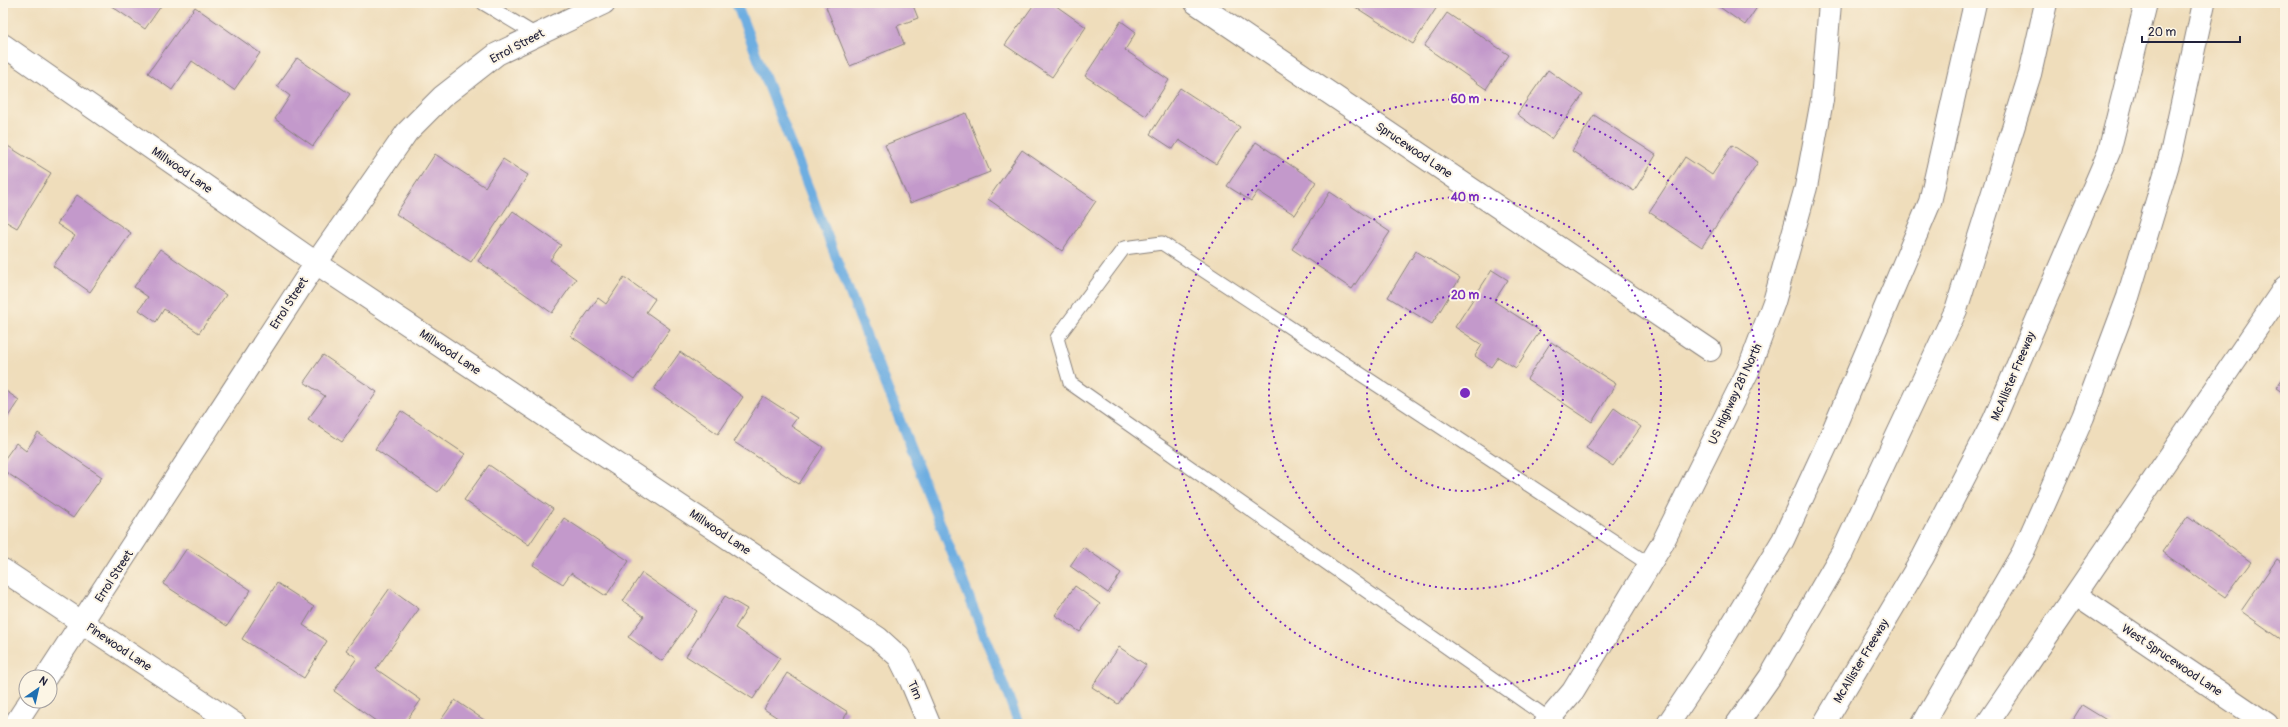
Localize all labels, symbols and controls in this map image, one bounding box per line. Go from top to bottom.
scale bar [2142,18,2240,44]
text: 20 m [2148,25,2177,40]
street label: Errol Street [488,26,547,67]
text: 60 m [1451,92,1480,107]
street label: Sprucewood Lane [1373,119,1455,182]
street label: Millwood Lane [148,144,215,197]
text: 40 m [1450,190,1480,205]
street label: Errol Street [267,274,312,332]
text: 20 m [1451,288,1479,303]
street label: Millwood Lane [416,326,483,378]
street label: McAllister Freeway [1988,329,2039,423]
street label: US Highway 281 North [1705,341,1766,447]
centre of rings [1458,386,1472,400]
street label: Millwood Lane [686,506,753,558]
street label: Errol Street [92,547,137,605]
street label: McAllister Freeway [1830,617,1892,706]
street label: Pinewood Lane [83,620,154,675]
street label: West Sprucewood Lane [2119,621,2225,700]
north arrow [18,669,58,709]
text: N [37,674,50,689]
street label: Tim [904,678,925,702]

